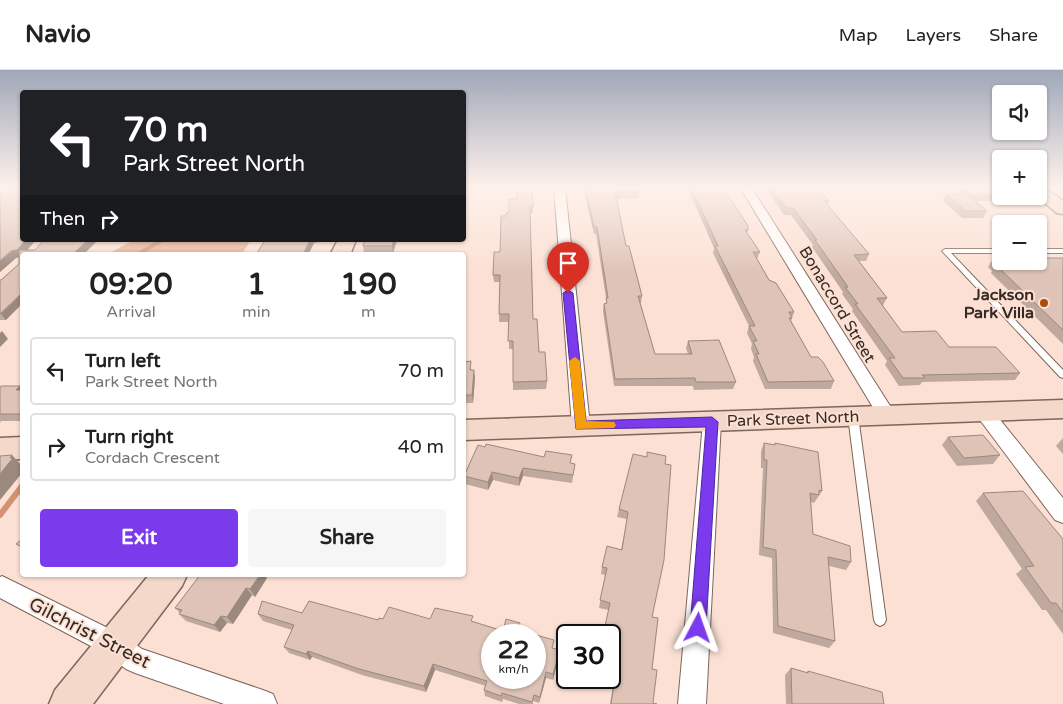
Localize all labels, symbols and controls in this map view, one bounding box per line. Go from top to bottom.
text: Navio [25,20,91,49]
text: Map [839,24,878,46]
text: Layers [906,24,961,46]
text: Share [989,24,1038,46]
map controls [992,85,1047,270]
button: sound [992,85,1047,140]
text: 70 m [123,109,208,151]
icon: left [40,110,105,175]
button: + [992,150,1047,205]
text: Park Street North [123,151,305,177]
icon: right [95,205,123,233]
text: Then [40,208,85,230]
button: − [992,215,1047,270]
pin [547,242,589,293]
street label: Bonaccord Street [795,243,880,366]
icon: arrive [554,249,582,277]
text: 09:20 [89,266,173,303]
text: 1 [247,266,266,303]
text: 190 [340,266,397,303]
place label: Jackson Park Villa [964,285,1034,323]
marker: Jackson Park Villa [1038,297,1050,309]
text: Arrival [106,302,156,322]
text: min [242,302,271,322]
text: m [361,302,376,322]
text: Turn left [85,350,161,372]
icon: left [42,357,70,385]
text: 70 m [398,360,444,382]
text: Park Street North [85,372,218,392]
street label: Park Street North [726,407,860,431]
text: Turn right [85,426,173,448]
icon: right [42,433,70,461]
text: 40 m [398,436,444,458]
text: Cordach Crescent [85,448,220,468]
button: Exit [40,509,238,567]
button: Share [248,509,446,567]
street label: Gilchrist Street [25,593,154,673]
position arrow [671,601,723,653]
speed limit sign: 30 [556,624,621,689]
text: 22 [498,635,529,665]
text: km/h [498,662,529,676]

